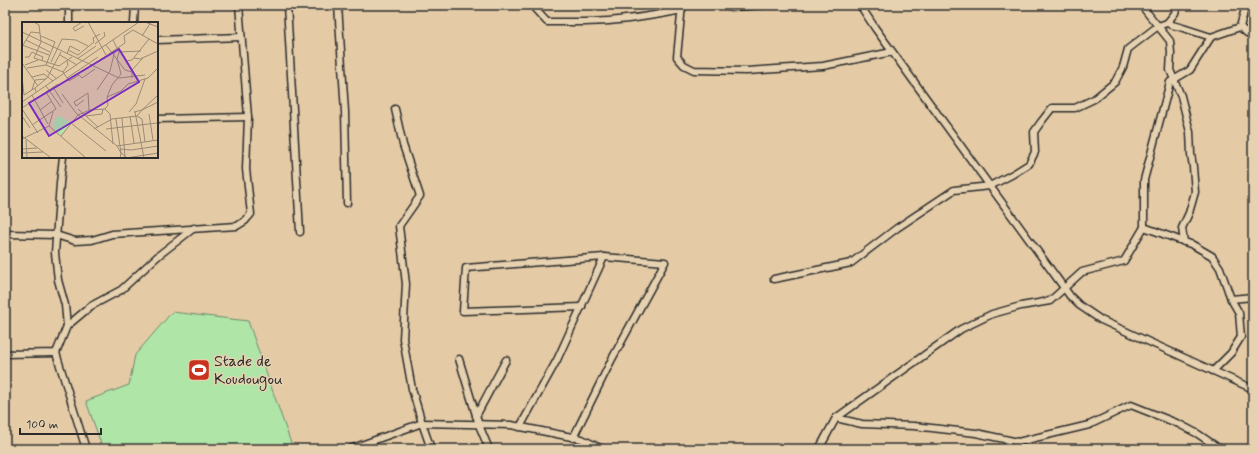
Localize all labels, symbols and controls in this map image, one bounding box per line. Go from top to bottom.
inset map [22,22,158,158]
place label: Stade de Koudougou [214,351,283,391]
sports icon: Stade de Koudougou [186,357,212,383]
scale bar [20,410,101,436]
text: 100 m [26,417,58,433]

